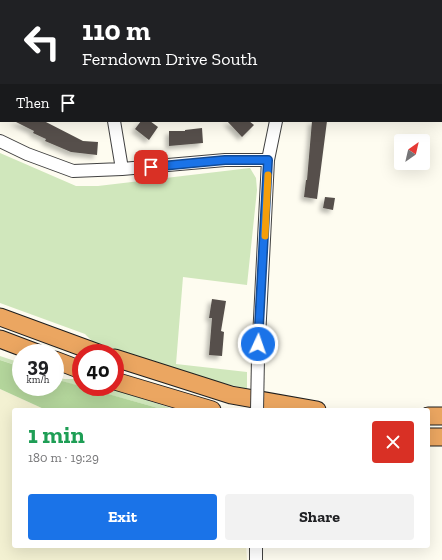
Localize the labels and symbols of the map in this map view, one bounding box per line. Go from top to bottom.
north arrow [394,134,430,170]
pin [134,150,168,184]
position arrow [237,323,279,365]
speed limit sign: 40 [72,344,124,396]

